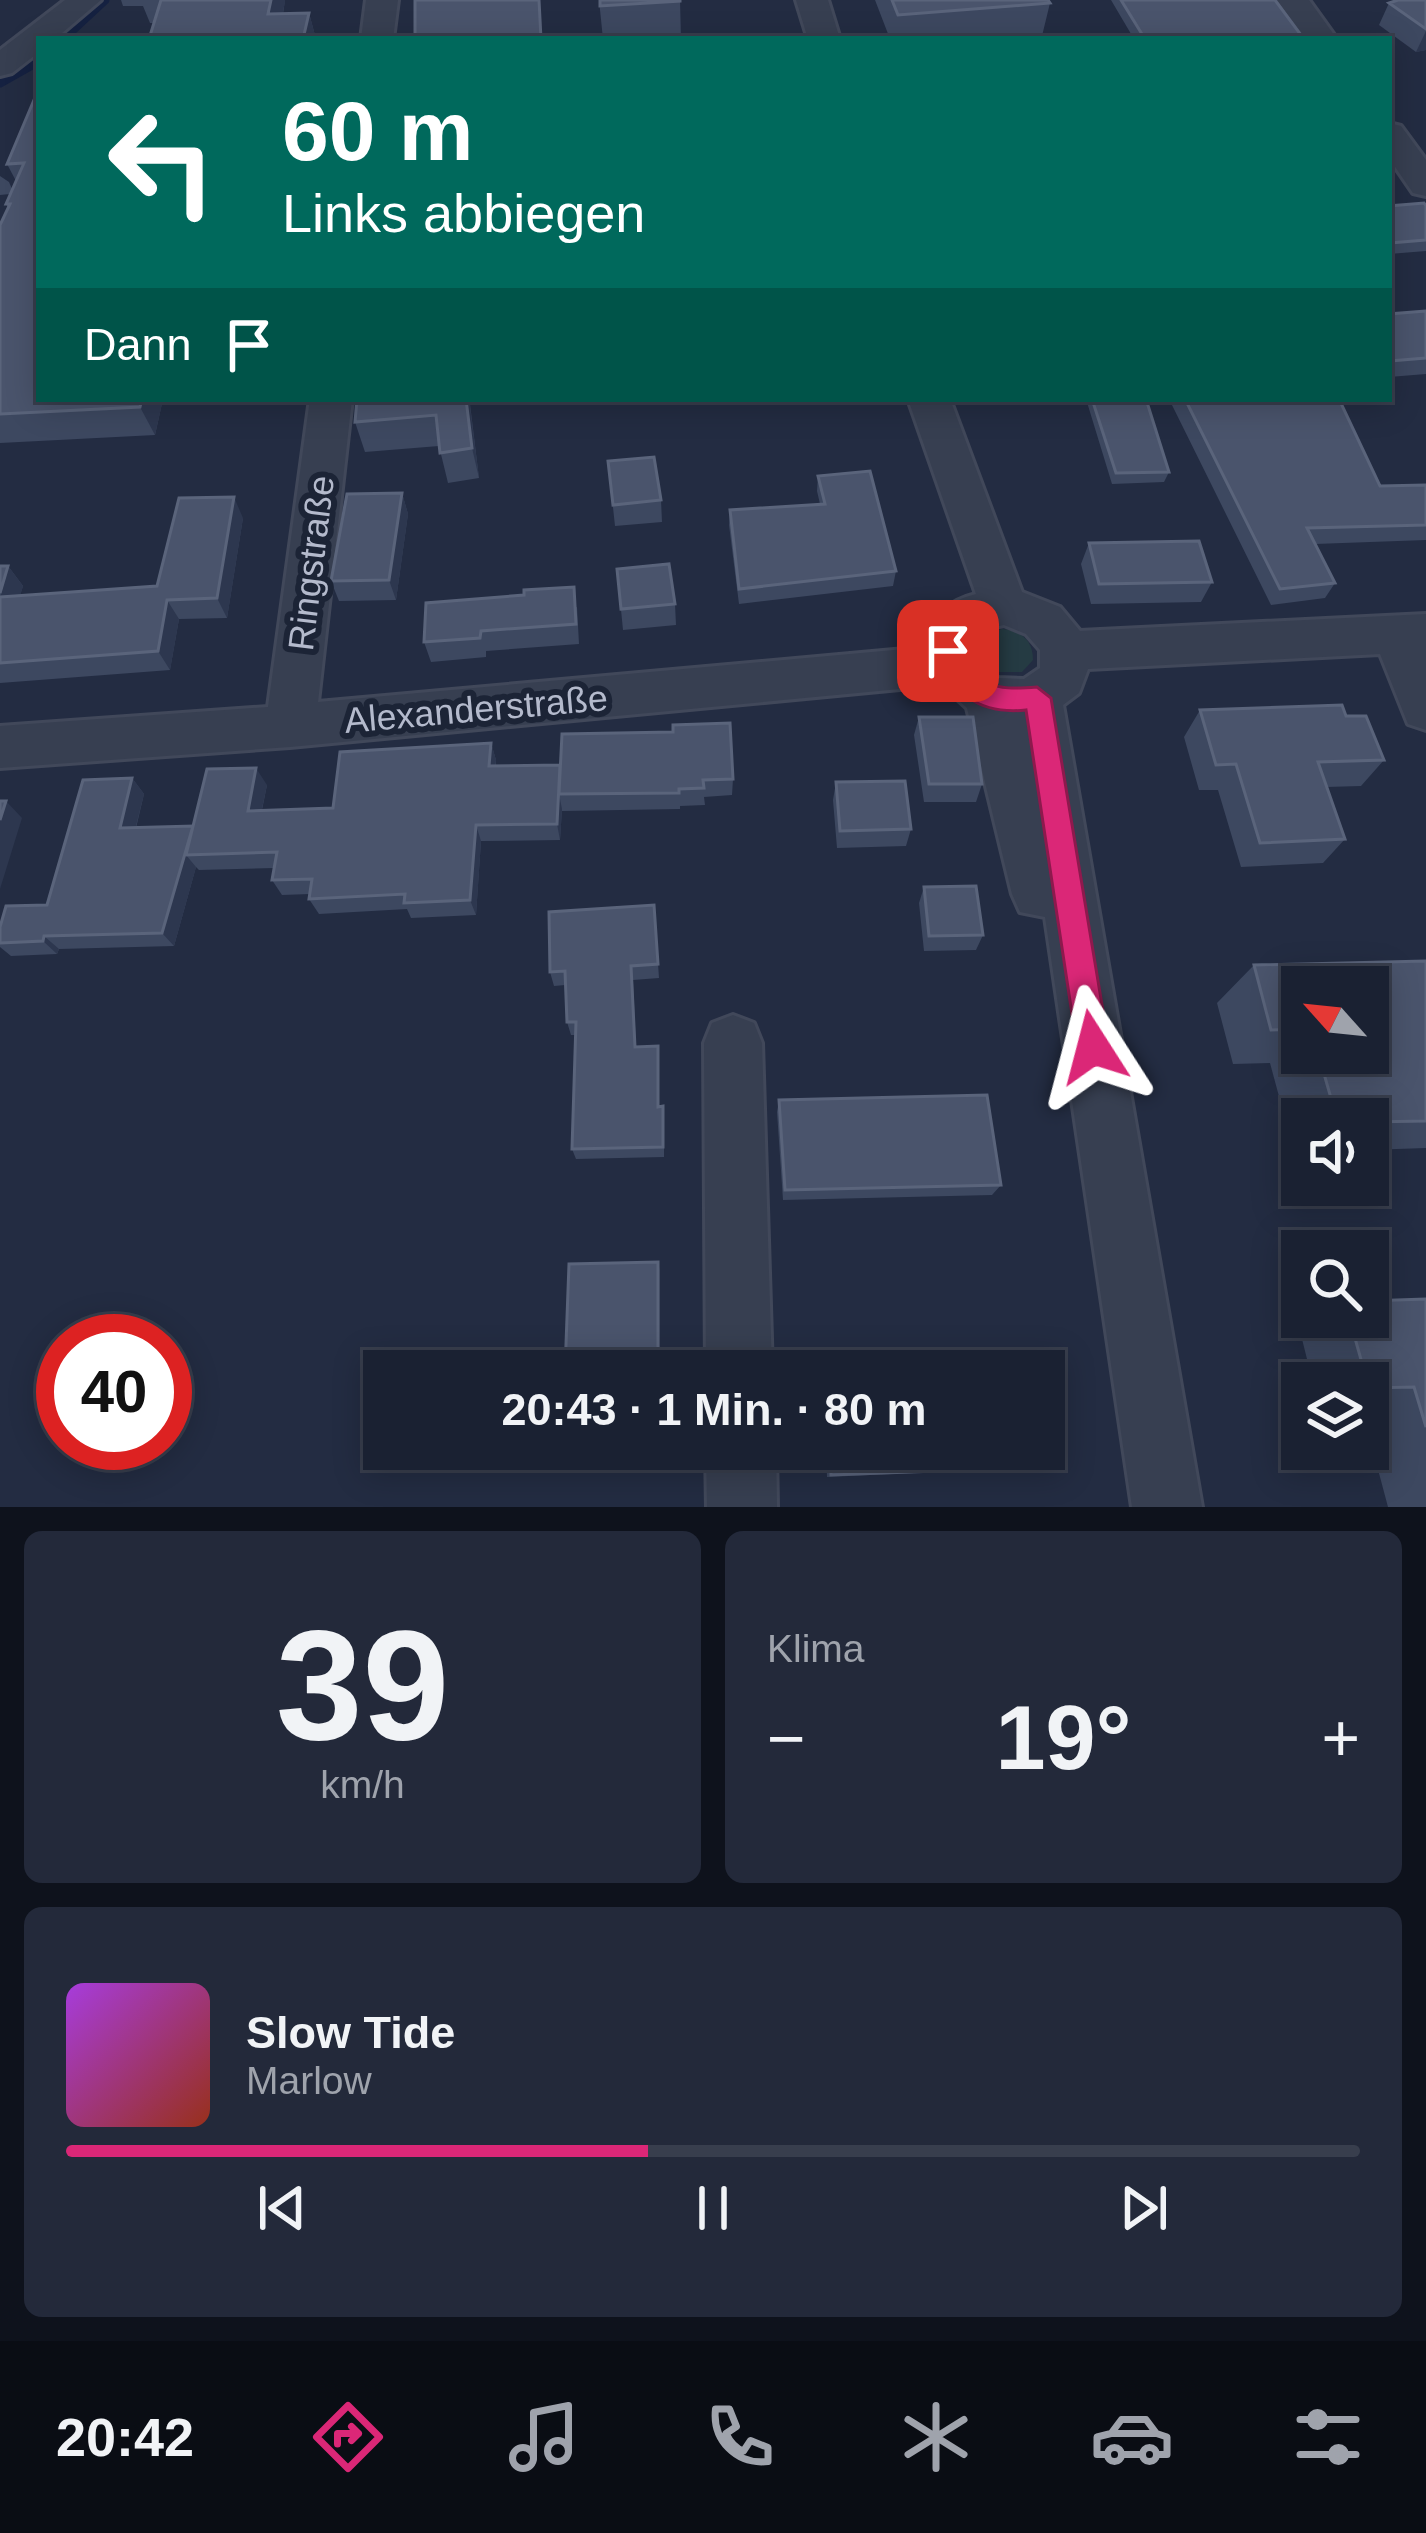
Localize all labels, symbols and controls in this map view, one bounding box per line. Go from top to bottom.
icon: left [84,84,240,240]
text: 60 m [282,84,473,178]
text: Links abbiegen [282,183,645,243]
icon: arrive [216,312,282,378]
text: Dann [84,319,192,370]
street label: Ringstraße [280,473,342,653]
pin [897,600,999,702]
icon: arrive [915,618,981,684]
street label: Alexanderstraße [343,677,609,741]
north arrow [1281,966,1389,1074]
map controls [1281,966,1389,1470]
position arrow [1030,984,1156,1110]
button: sound [1281,1098,1389,1206]
button: search [1281,1230,1389,1338]
speed limit sign: 40 [36,1314,192,1470]
button: layers [1281,1362,1389,1470]
text: 20:43 · 1 Min. · 80 m [501,1384,927,1435]
text: 39 [276,1598,449,1772]
text: Klima [767,1627,865,1670]
text: 19° [995,1688,1132,1788]
text: − [767,1701,806,1775]
text: + [1321,1701,1360,1775]
text: km/h [320,1763,405,1806]
text: Slow Tide [246,2007,455,2058]
text: Marlow [246,2059,372,2102]
icon: previous [249,2175,315,2241]
icon: pause [680,2175,746,2241]
icon: next [1111,2175,1177,2241]
icon: directions [306,2395,390,2479]
icon: music [502,2395,586,2479]
icon: phone [698,2395,782,2479]
icon: climate [894,2395,978,2479]
icon: car [1090,2395,1174,2479]
icon: filters [1286,2395,1370,2479]
text: 20:42 [56,2407,194,2467]

